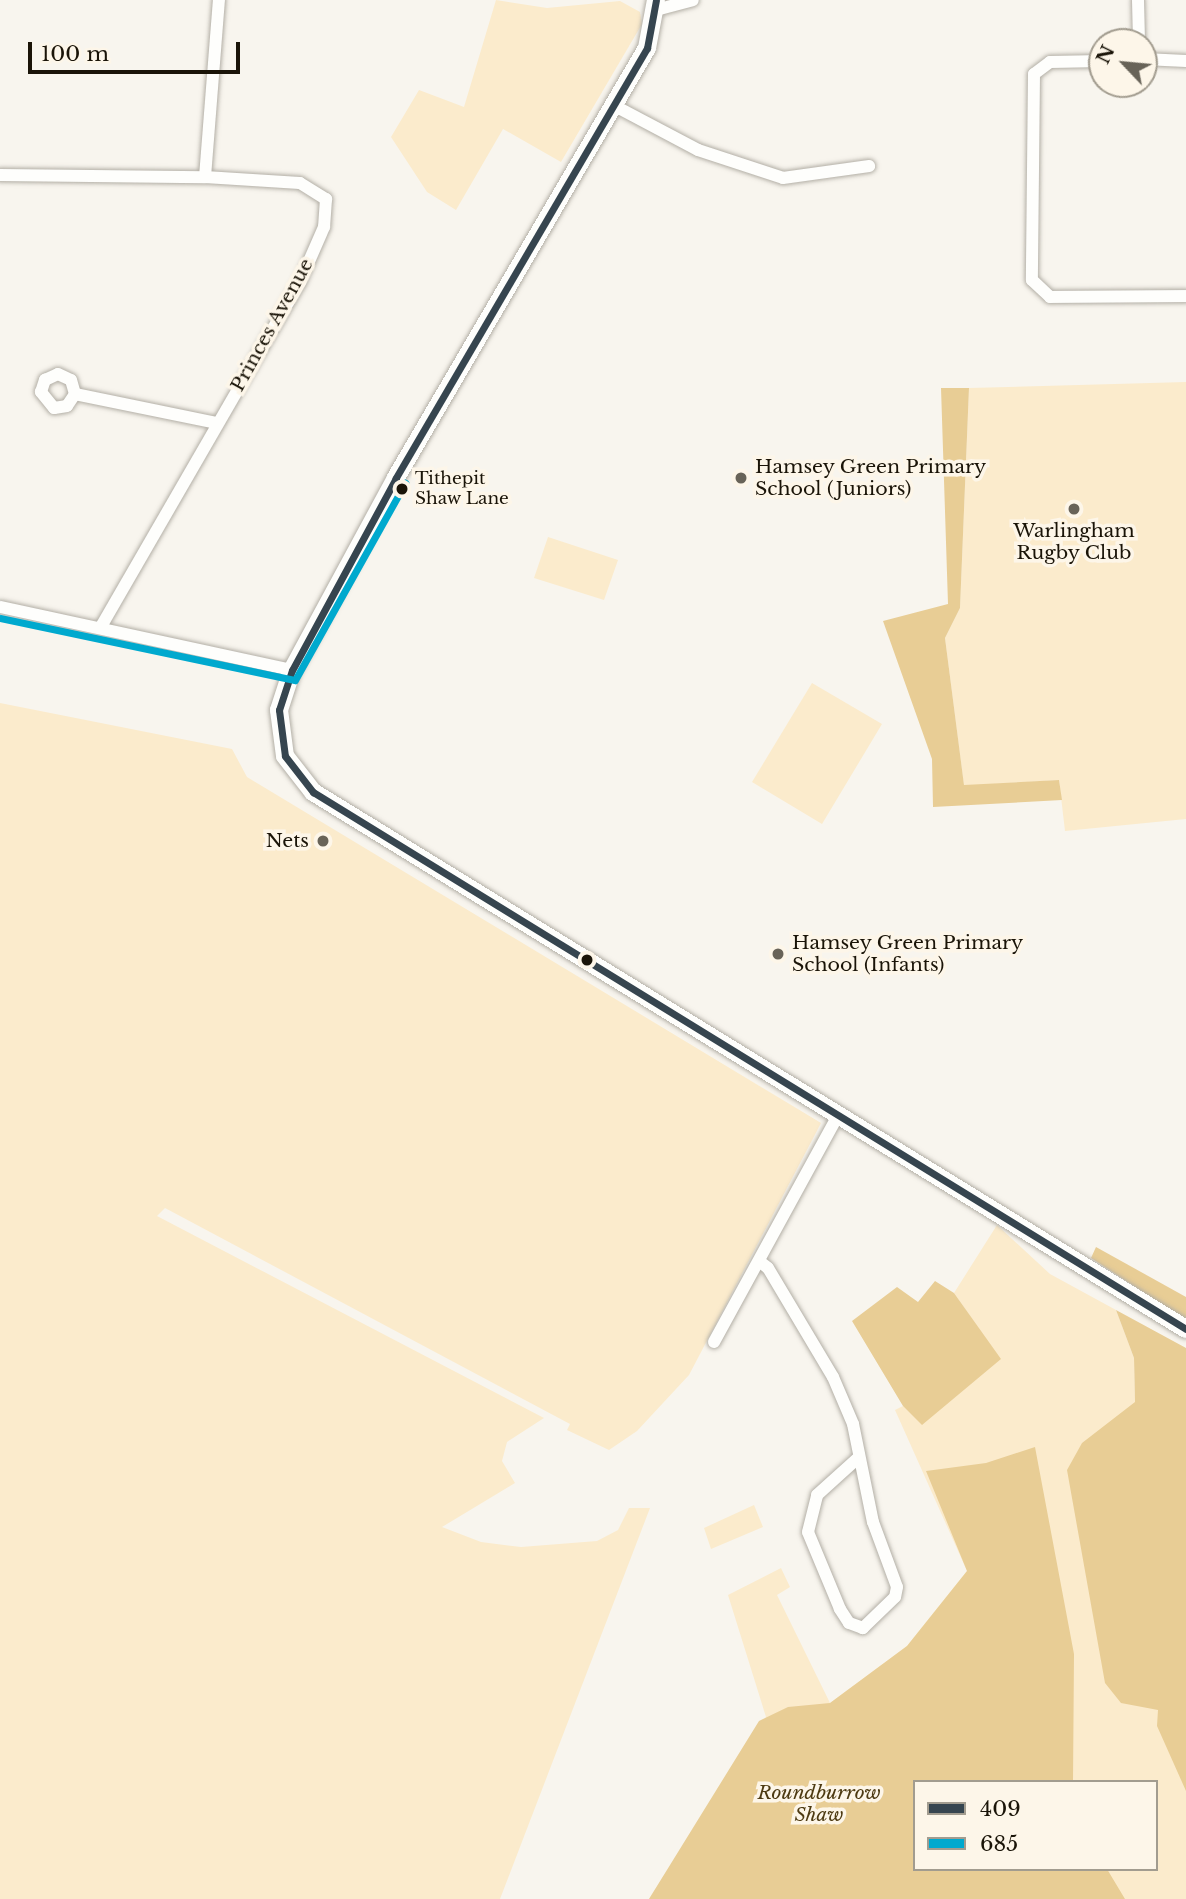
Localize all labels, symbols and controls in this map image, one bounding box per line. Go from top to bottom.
scale bar [32,28,243,72]
north arrow [1088,28,1158,98]
text: 100 m [41,41,109,67]
text: N [1091,41,1120,68]
street label: Princes Avenue [226,254,318,396]
place label: Hamsey Green Primary School (Juniors) [755,456,987,500]
place label: Tithepit Shaw Lane [415,469,509,509]
marker: Hamsey Green Primary School (Juniors) [733,470,749,486]
marker: Tithepit Shaw Lane [395,482,409,496]
marker: Warlingham Rugby Club [1066,501,1082,517]
place label: Warlingham Rugby Club [1013,520,1135,564]
place label: Nets [266,830,309,852]
marker: Nets [315,833,331,849]
place label: Hamsey Green Primary School (Infants) [792,932,1024,976]
marker: Hamsey Green Primary School (Infants) [770,946,786,962]
unlabelled marker [580,953,594,967]
legend [913,1780,1158,1871]
park label: Roundburrow Shaw [757,1782,881,1826]
text: 409 [980,1796,1021,1822]
text: 685 [980,1831,1018,1857]

